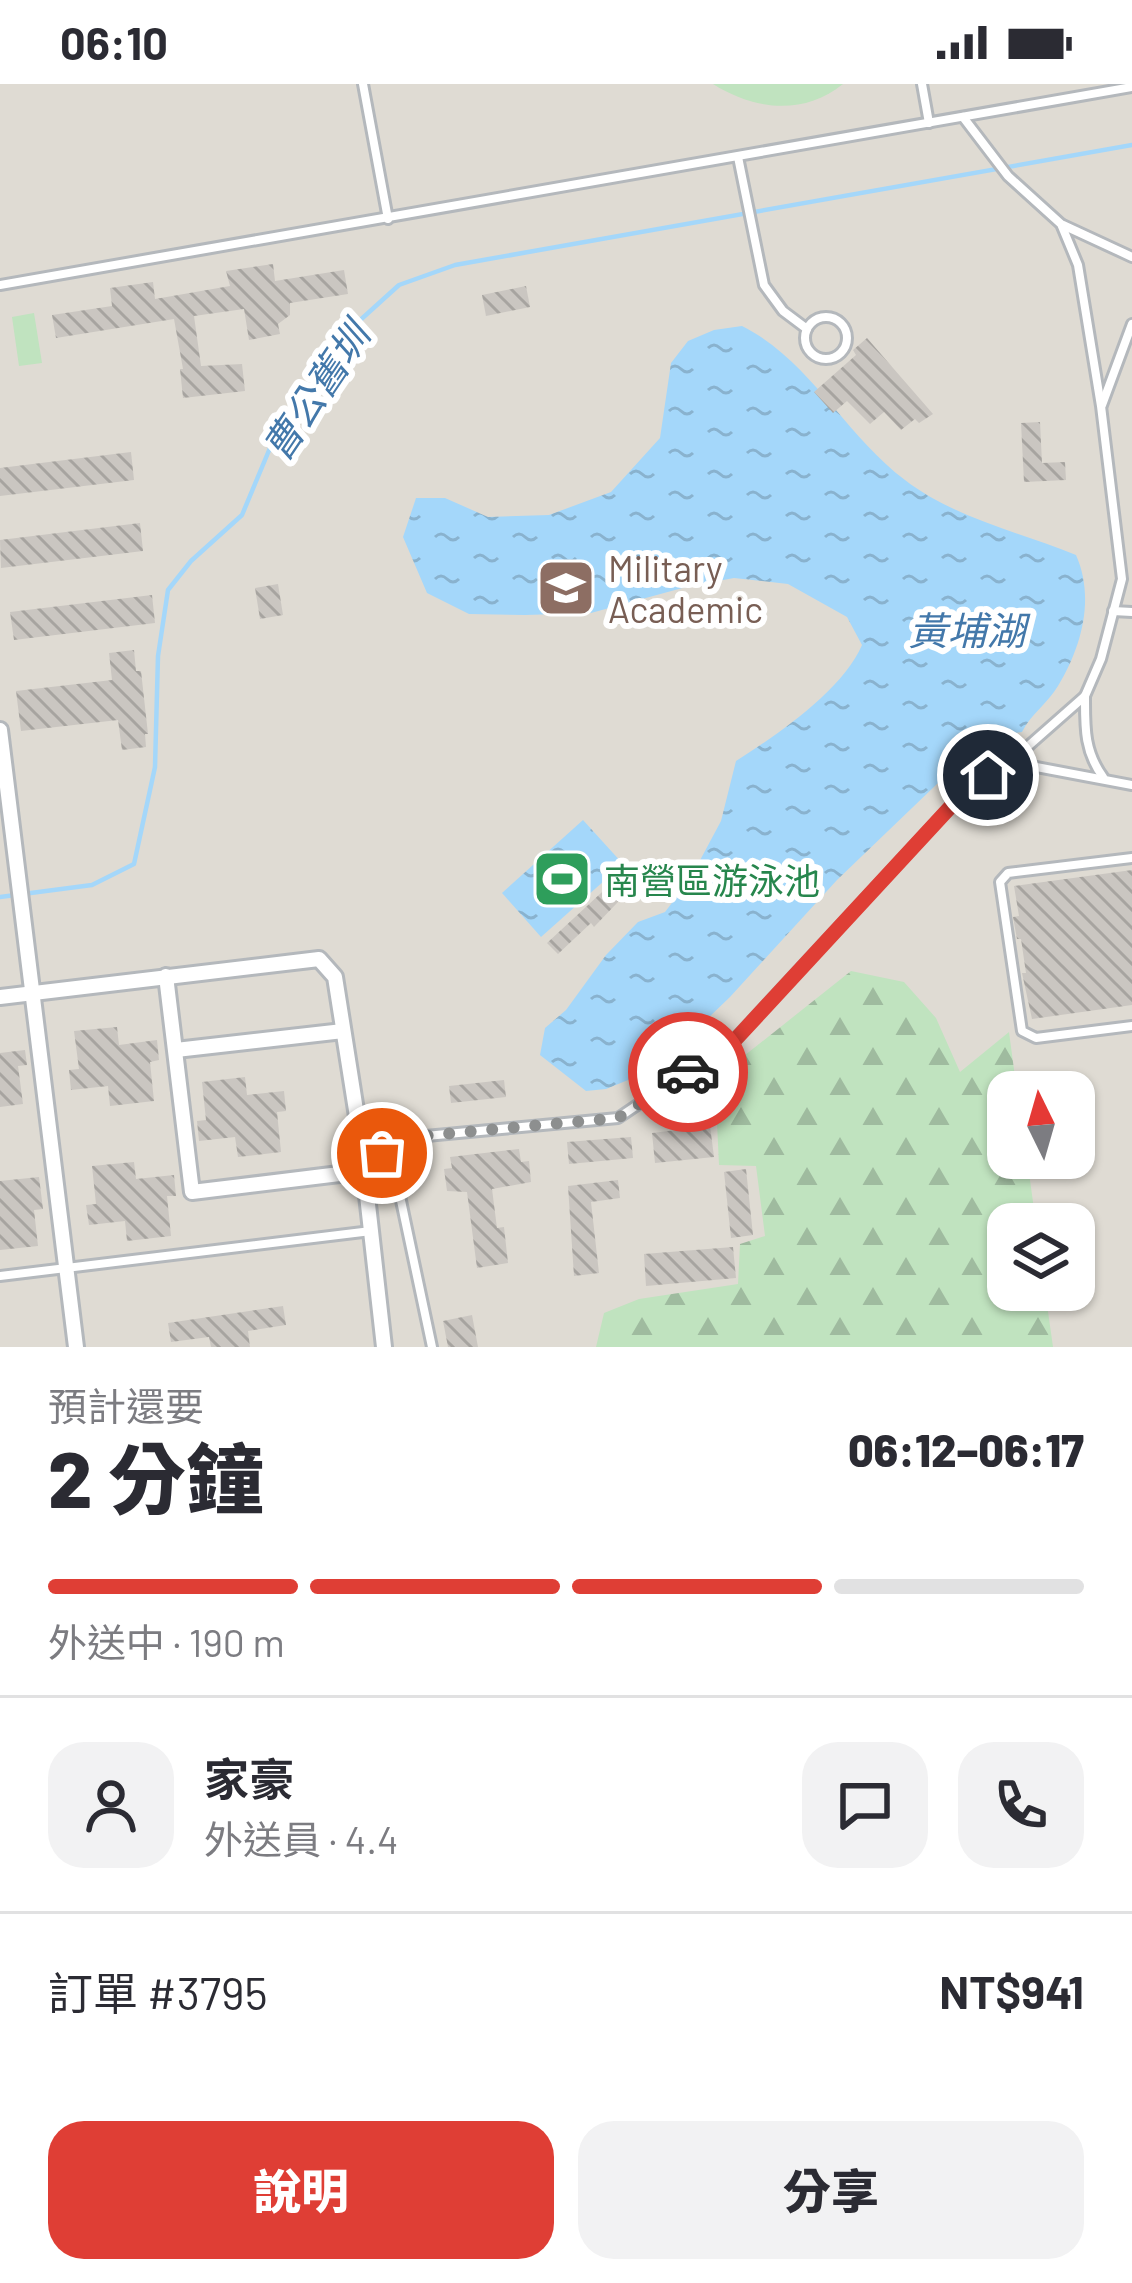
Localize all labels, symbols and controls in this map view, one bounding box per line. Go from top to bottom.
text: 06:10 [60,15,168,69]
water label: 曹公舊圳 [252,309,381,469]
place label: Military Academic [608,546,763,630]
school or university icon: Military Academic [535,557,597,619]
water label: 黃埔湖 [908,606,1031,653]
pin [937,724,1039,826]
icon: home [955,742,1021,808]
sports icon: 南營區游泳池 [531,848,593,910]
place label: 南營區游泳池 [604,858,820,901]
courier [628,1012,748,1132]
icon: car [655,1039,721,1105]
north arrow [987,1071,1095,1179]
map controls [987,1071,1095,1311]
pin [331,1102,433,1204]
icon: bag [349,1120,415,1186]
button: layers [987,1203,1095,1311]
text: 預計還要 [48,1382,204,1429]
text: 06:12–06:17 [848,1422,1084,1476]
text: 2 分鐘 [48,1430,264,1524]
text: 外送中 · 190 m [48,1618,285,1665]
button: person [48,1742,174,1868]
button: chat [802,1742,928,1868]
button: phone [958,1742,1084,1868]
text: 家豪 [204,1751,294,1805]
text: 外送員 · 4.4 [204,1815,399,1862]
text: NT$941 [939,1964,1084,2018]
text: 訂單 #3795 [48,1965,268,2019]
button: 說明 [48,2121,554,2259]
button: 分享 [578,2121,1084,2259]

